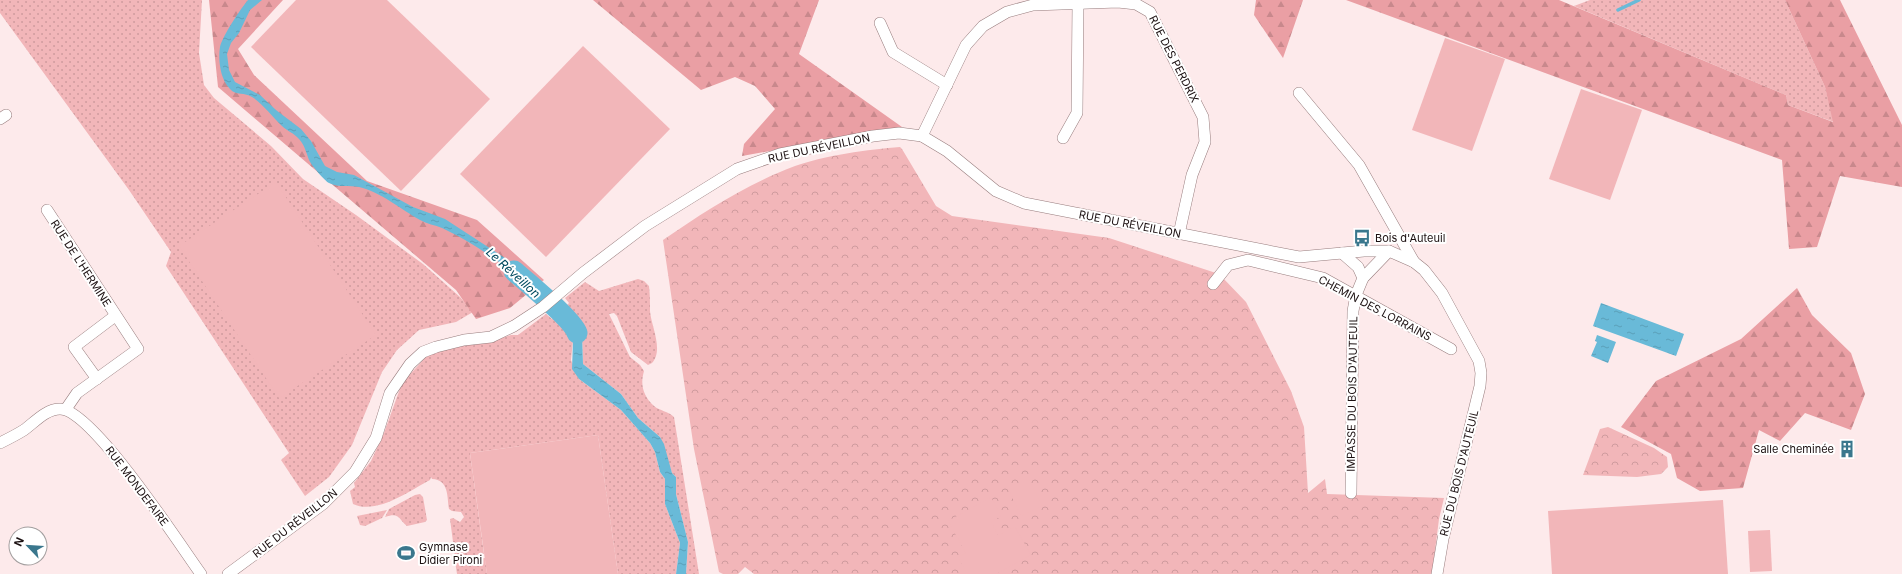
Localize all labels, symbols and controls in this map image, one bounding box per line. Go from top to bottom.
street label: RUE DES PERDRIX [1146,13,1202,105]
street label: RUE DU RÉVEILLON [767,130,871,166]
street label: RUE DU RÉVEILLON [1078,207,1182,241]
street label: RUE DE L'HERMINE [48,217,114,309]
bus stop icon: Bois d'Auteuil [1352,228,1372,248]
place label: Bois d'Auteuil [1375,231,1445,245]
water label: Le Réveillon [483,244,544,301]
street label: CHEMIN DES LORRAINS [1316,272,1434,344]
street label: IMPASSE DU BOIS D'AUTEUIL [1344,316,1360,472]
street label: RUE DU BOIS D'AUTEUIL [1436,408,1482,538]
building icon: Salle Cheminée [1837,439,1857,459]
place label: Salle Cheminée [1753,442,1834,456]
street label: RUE MONDEFAIRE [103,443,171,529]
street label: RUE DU RÉVEILLON [250,486,340,560]
north arrow [8,526,48,566]
text: N [11,535,27,549]
place label: Gymnase Didier Pironi [419,540,482,567]
sports icon: Gymnase Didier Pironi [396,543,416,563]

